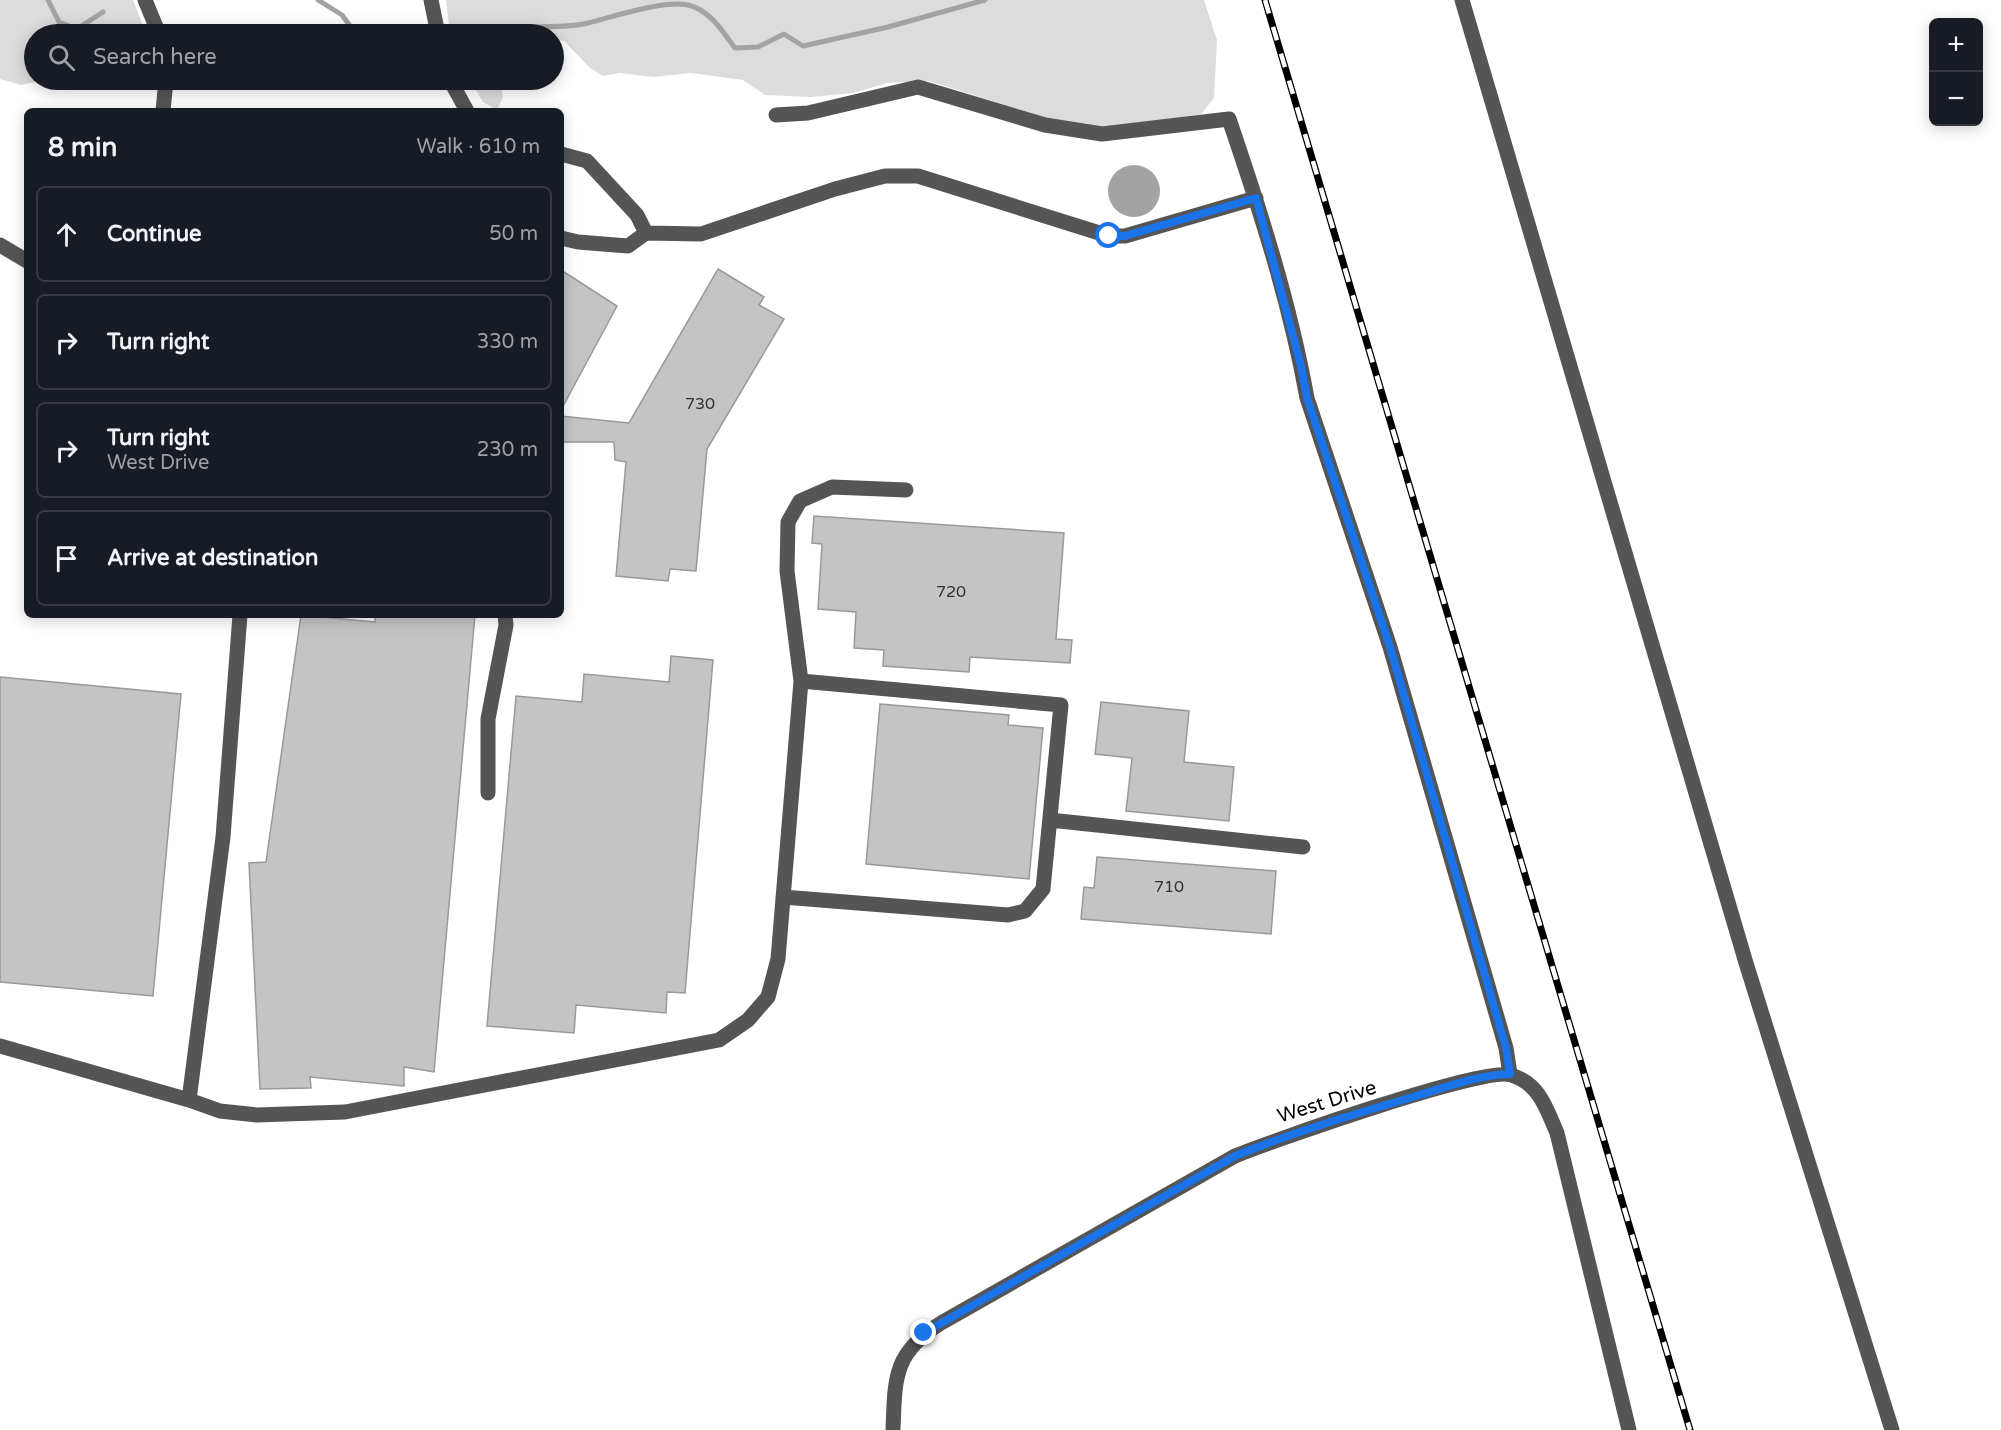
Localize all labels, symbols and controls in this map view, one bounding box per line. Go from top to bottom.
map controls [1929,18,1983,126]
button: + [1929,18,1983,72]
search box [24,24,564,90]
icon: search [45,41,78,74]
text: Search here [93,44,217,70]
button: − [1929,72,1983,126]
text: 8 min [48,132,117,163]
text: Walk · 610 m [417,135,540,159]
icon: ahead [50,218,83,251]
text: Continue [107,221,202,247]
text: 50 m [489,222,538,246]
route start [1095,222,1121,248]
icon: right [50,326,83,359]
text: Turn right [107,329,209,355]
text: 330 m [477,330,538,354]
house number: 730 [685,394,715,414]
text: Turn right [107,425,209,451]
icon: right [50,434,83,467]
text: 230 m [477,438,538,462]
text: West Drive [107,451,209,475]
icon: arrive [50,542,83,575]
text: Arrive at destination [107,545,318,571]
house number: 720 [936,582,966,602]
house number: 710 [1154,877,1184,897]
street label: West Drive [1275,1076,1379,1128]
route end [910,1319,936,1345]

